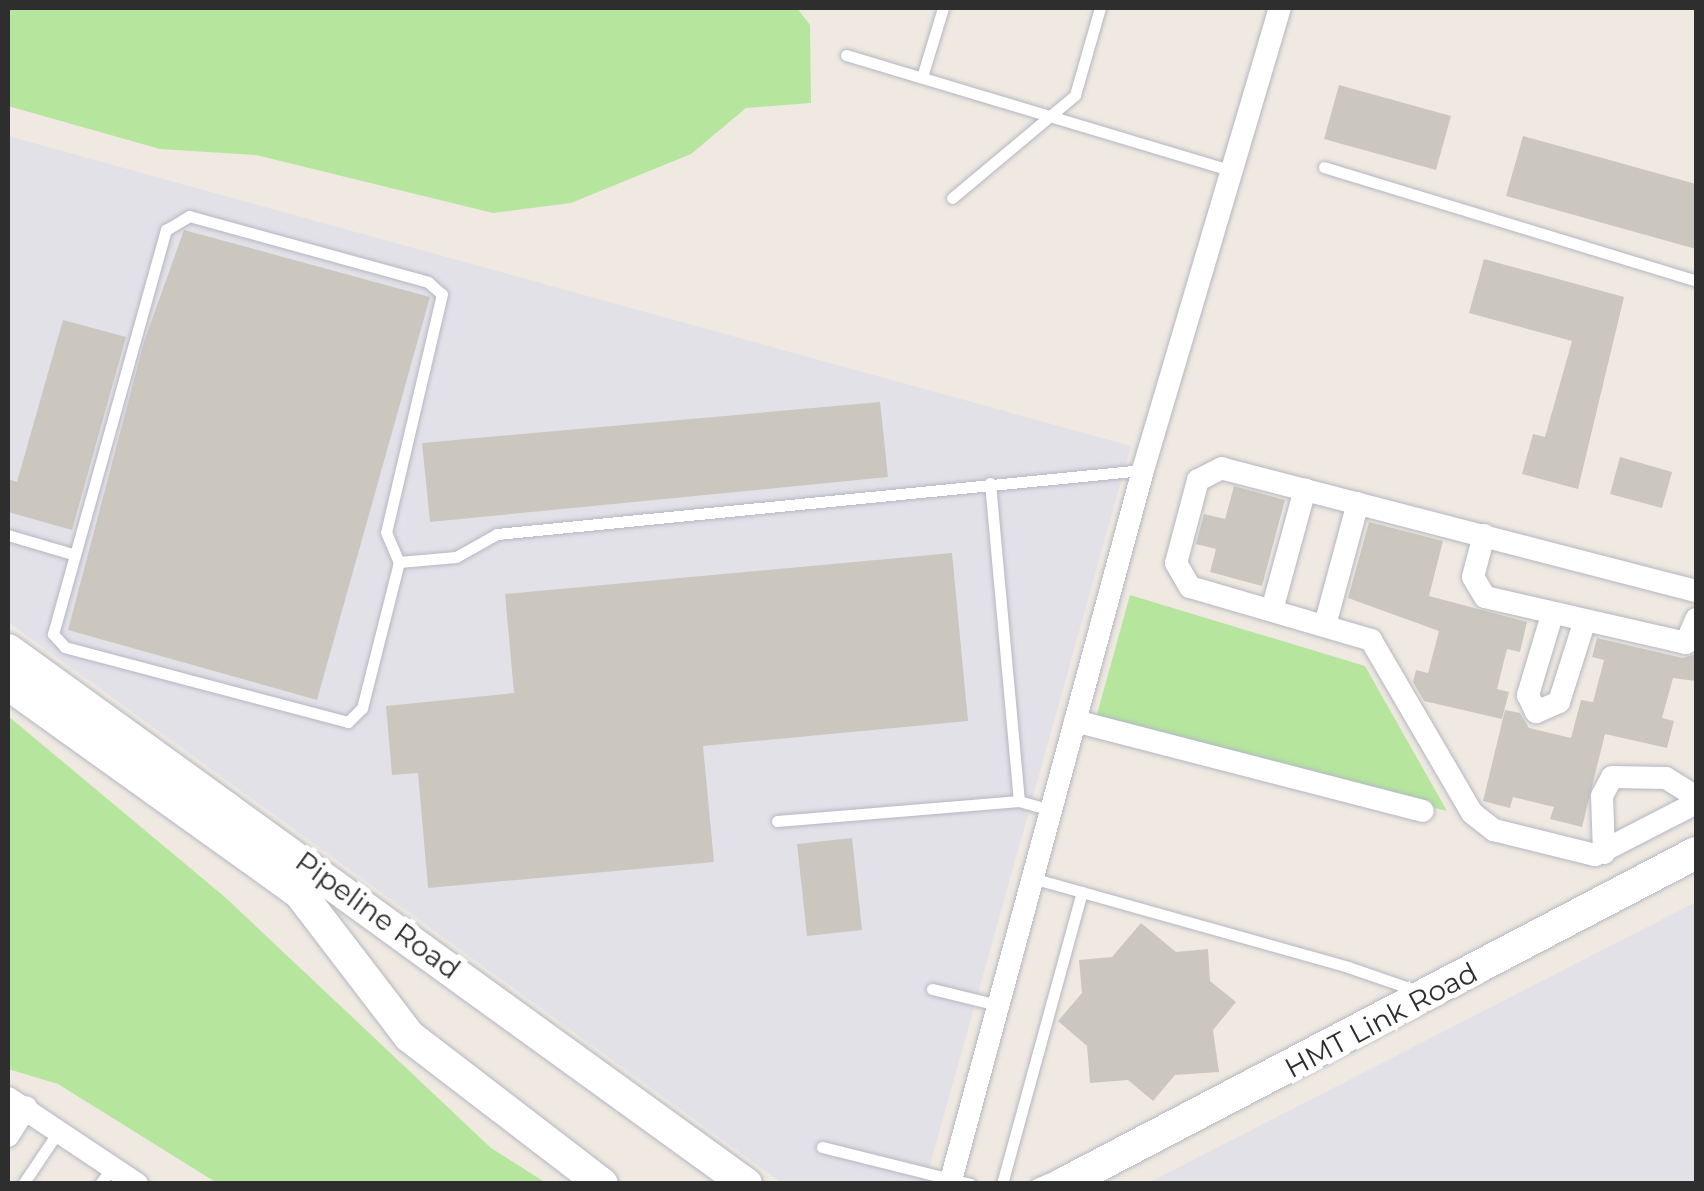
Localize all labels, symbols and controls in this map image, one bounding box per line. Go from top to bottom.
street label: Pipeline Road [289,844,467,986]
street label: HMT Link Road [1279,955,1483,1085]

